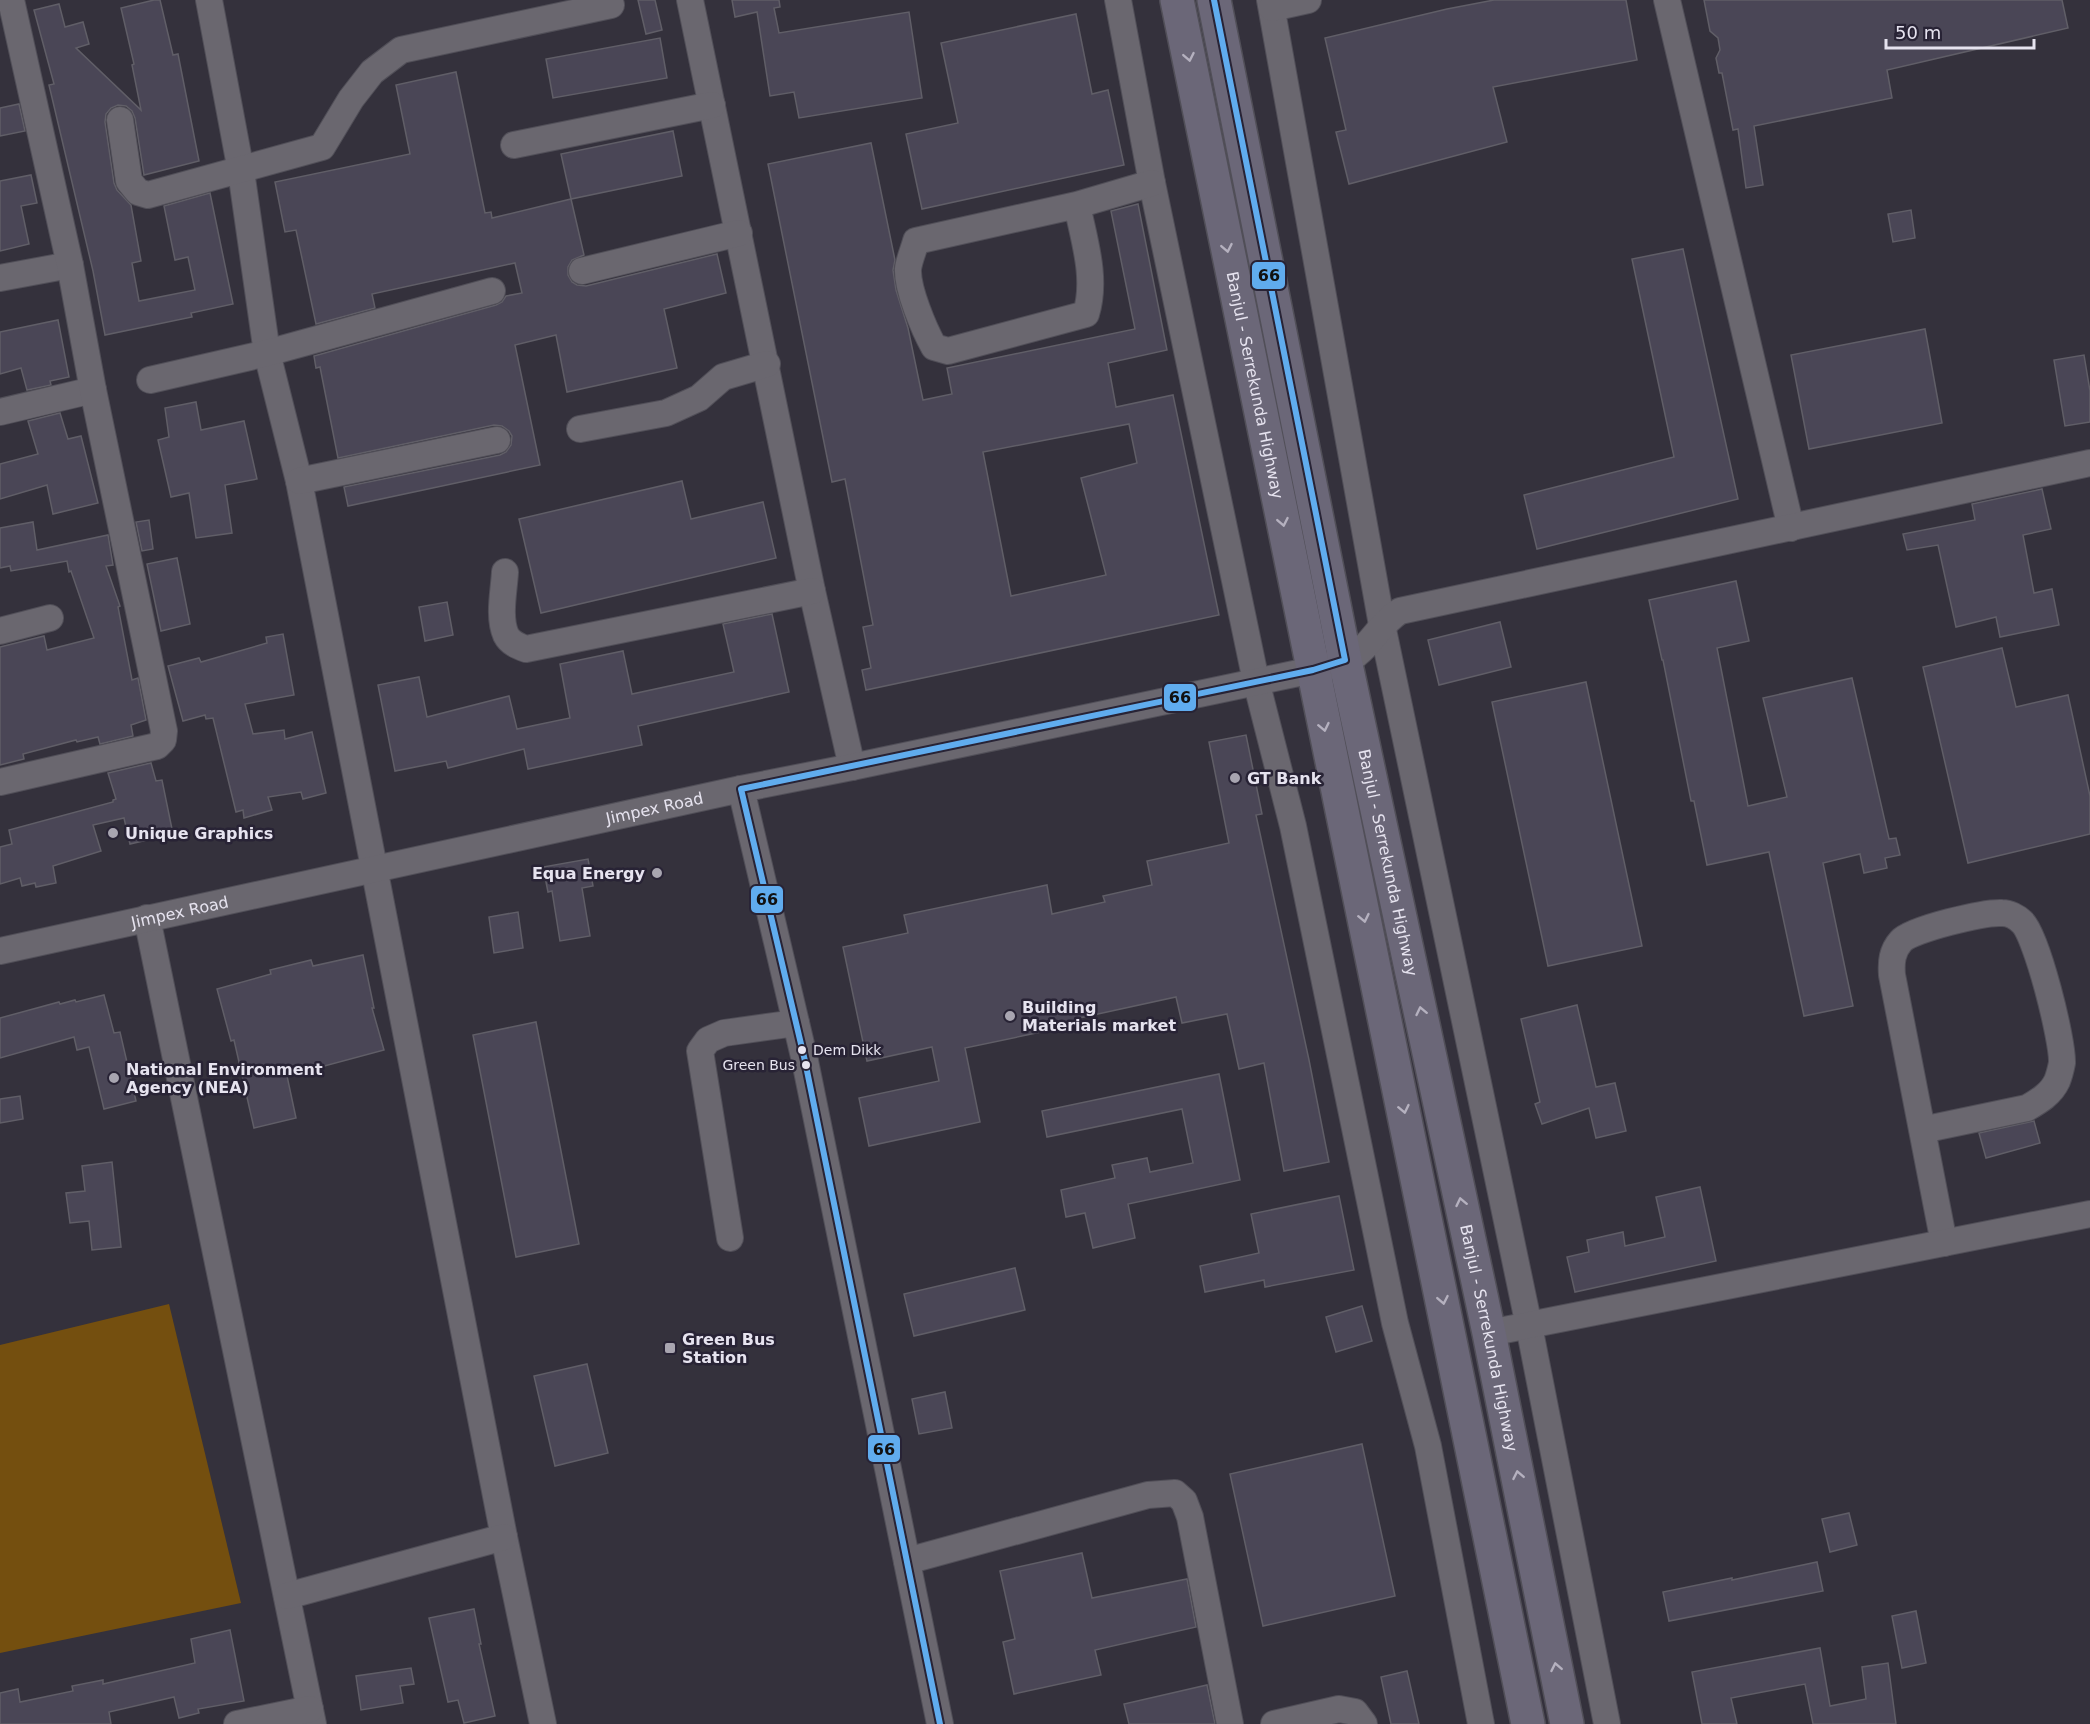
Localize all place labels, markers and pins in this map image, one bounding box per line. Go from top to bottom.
place label: GT Bank [1247,769,1322,788]
marker: GT Bank [1228,771,1242,785]
place label: Unique Graphics [125,824,273,843]
marker: Unique Graphics [106,826,120,840]
place label: Equa Energy [532,864,646,883]
marker: Equa Energy [650,866,664,880]
place label: Building Materials market [1022,998,1176,1035]
marker: Building Materials market [1003,1009,1017,1023]
place label: Dem Dikk [813,1042,882,1058]
marker: Dem Dikk [796,1044,808,1056]
place label: Green Bus [722,1057,795,1073]
marker: Green Bus [800,1059,812,1071]
place label: National Environment Agency (NEA) [126,1060,323,1097]
marker: National Environment Agency (NEA) [107,1071,121,1085]
place label: Green Bus Station [682,1330,775,1367]
marker: Green Bus Station [663,1341,677,1355]

